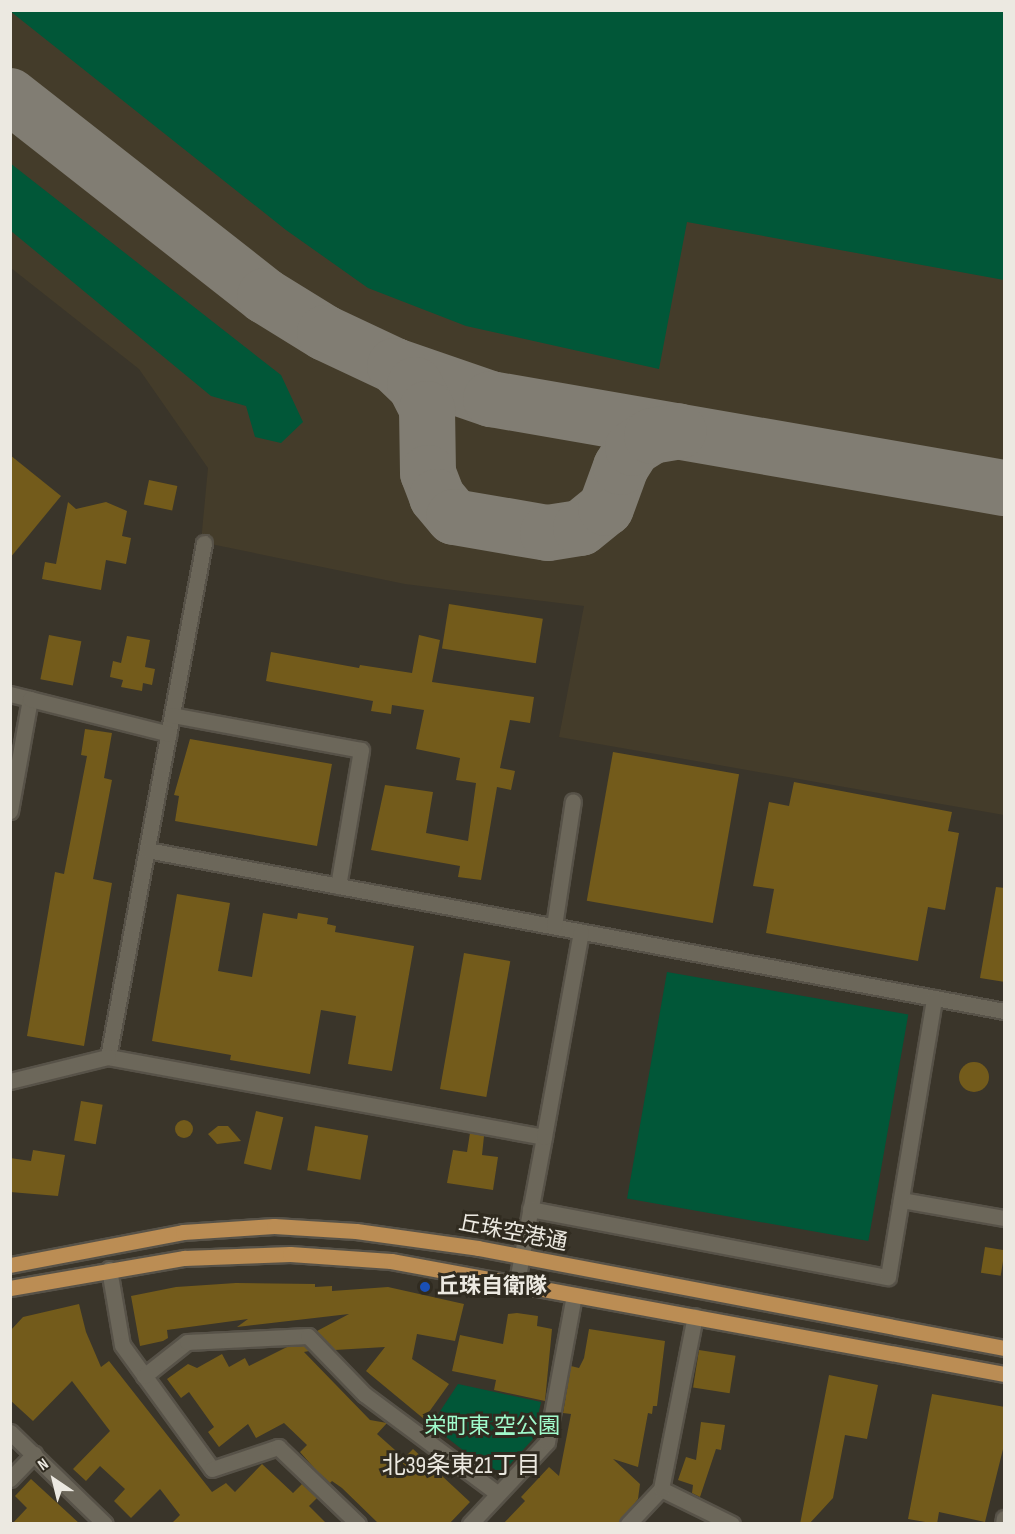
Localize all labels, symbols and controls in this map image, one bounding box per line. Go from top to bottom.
street label: 丘珠空港通 [456,1210,570,1256]
place label: 丘珠自衛隊 [437,1274,547,1300]
marker: 丘珠自衛隊 [418,1280,432,1294]
park label: 栄町東 空公園 [424,1414,560,1440]
north arrow [24,1450,84,1510]
district label: 北39条東21丁目 [381,1452,541,1480]
text: N [34,1455,52,1475]

